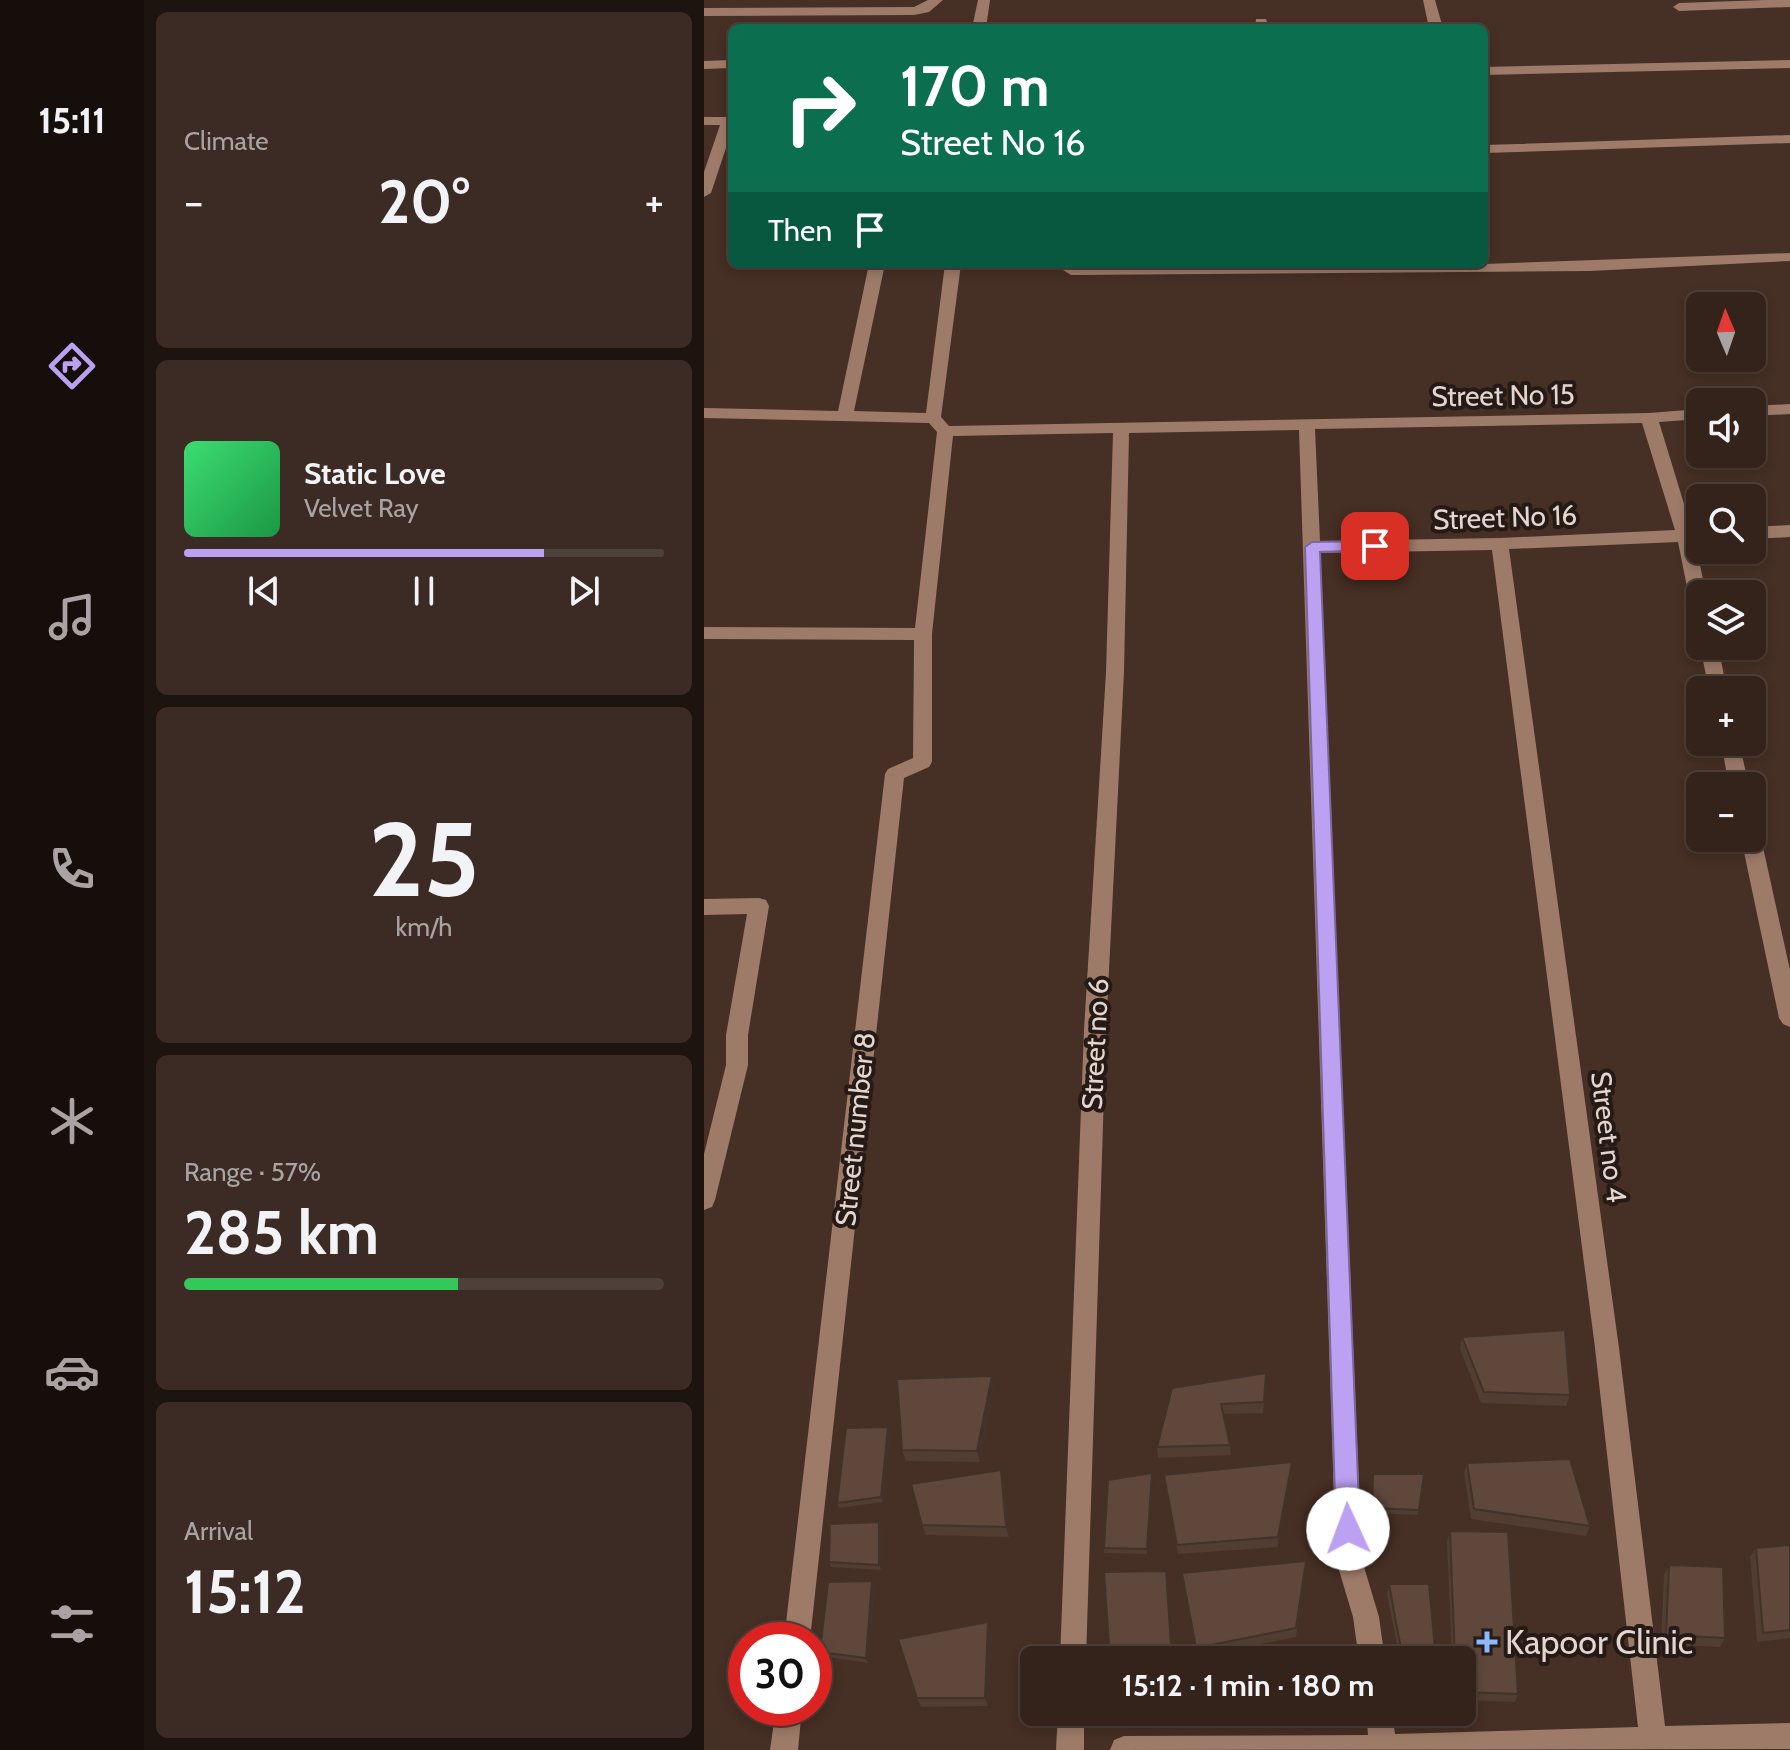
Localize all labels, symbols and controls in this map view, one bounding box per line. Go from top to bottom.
text: 170 m [900,52,1050,120]
icon: right [768,56,872,160]
text: 15:11 [38,98,106,142]
text: Street No 16 [900,120,1086,164]
text: Climate [184,125,269,157]
text: 20° [378,165,470,238]
text: − [184,175,203,228]
text: + [645,175,664,228]
icon: arrive [848,208,892,252]
text: Then [768,212,832,249]
north arrow [1686,292,1766,372]
map controls [1686,292,1766,852]
icon: directions [44,338,100,394]
street label: Street No 15 [1431,377,1575,413]
button: sound [1686,388,1766,468]
text: Static Love [304,455,446,492]
button: search [1686,484,1766,564]
text: Velvet Ray [304,492,419,524]
street label: Street No 16 [1432,497,1578,537]
pin [1341,512,1409,580]
icon: arrive [1353,524,1397,568]
icon: previous [242,569,286,613]
icon: pause [402,569,446,613]
icon: next [562,569,606,613]
button: layers [1686,580,1766,660]
icon: music [44,589,100,645]
button: + [1686,676,1766,756]
button: − [1686,772,1766,852]
text: 25 [369,796,479,922]
icon: phone [44,841,100,897]
text: km/h [396,911,452,943]
street label: Street no 6 [1075,977,1115,1111]
street label: Street number 8 [828,1030,882,1228]
street label: Street no 4 [1584,1070,1634,1204]
icon: climate [44,1093,100,1149]
text: Range · 57% [184,1156,321,1188]
text: 285 km [184,1196,379,1269]
icon: car [44,1344,100,1400]
position arrow [1306,1487,1390,1571]
text: Arrival [184,1515,253,1547]
text: 15:12 [184,1555,306,1628]
icon: filters [44,1596,100,1652]
place label: Kapoor Clinic [1505,1621,1693,1663]
speed limit sign: 30 [728,1622,832,1726]
marker: Kapoor Clinic [1476,1631,1498,1653]
text: 15:12 · 1 min · 180 m [1122,1667,1374,1704]

